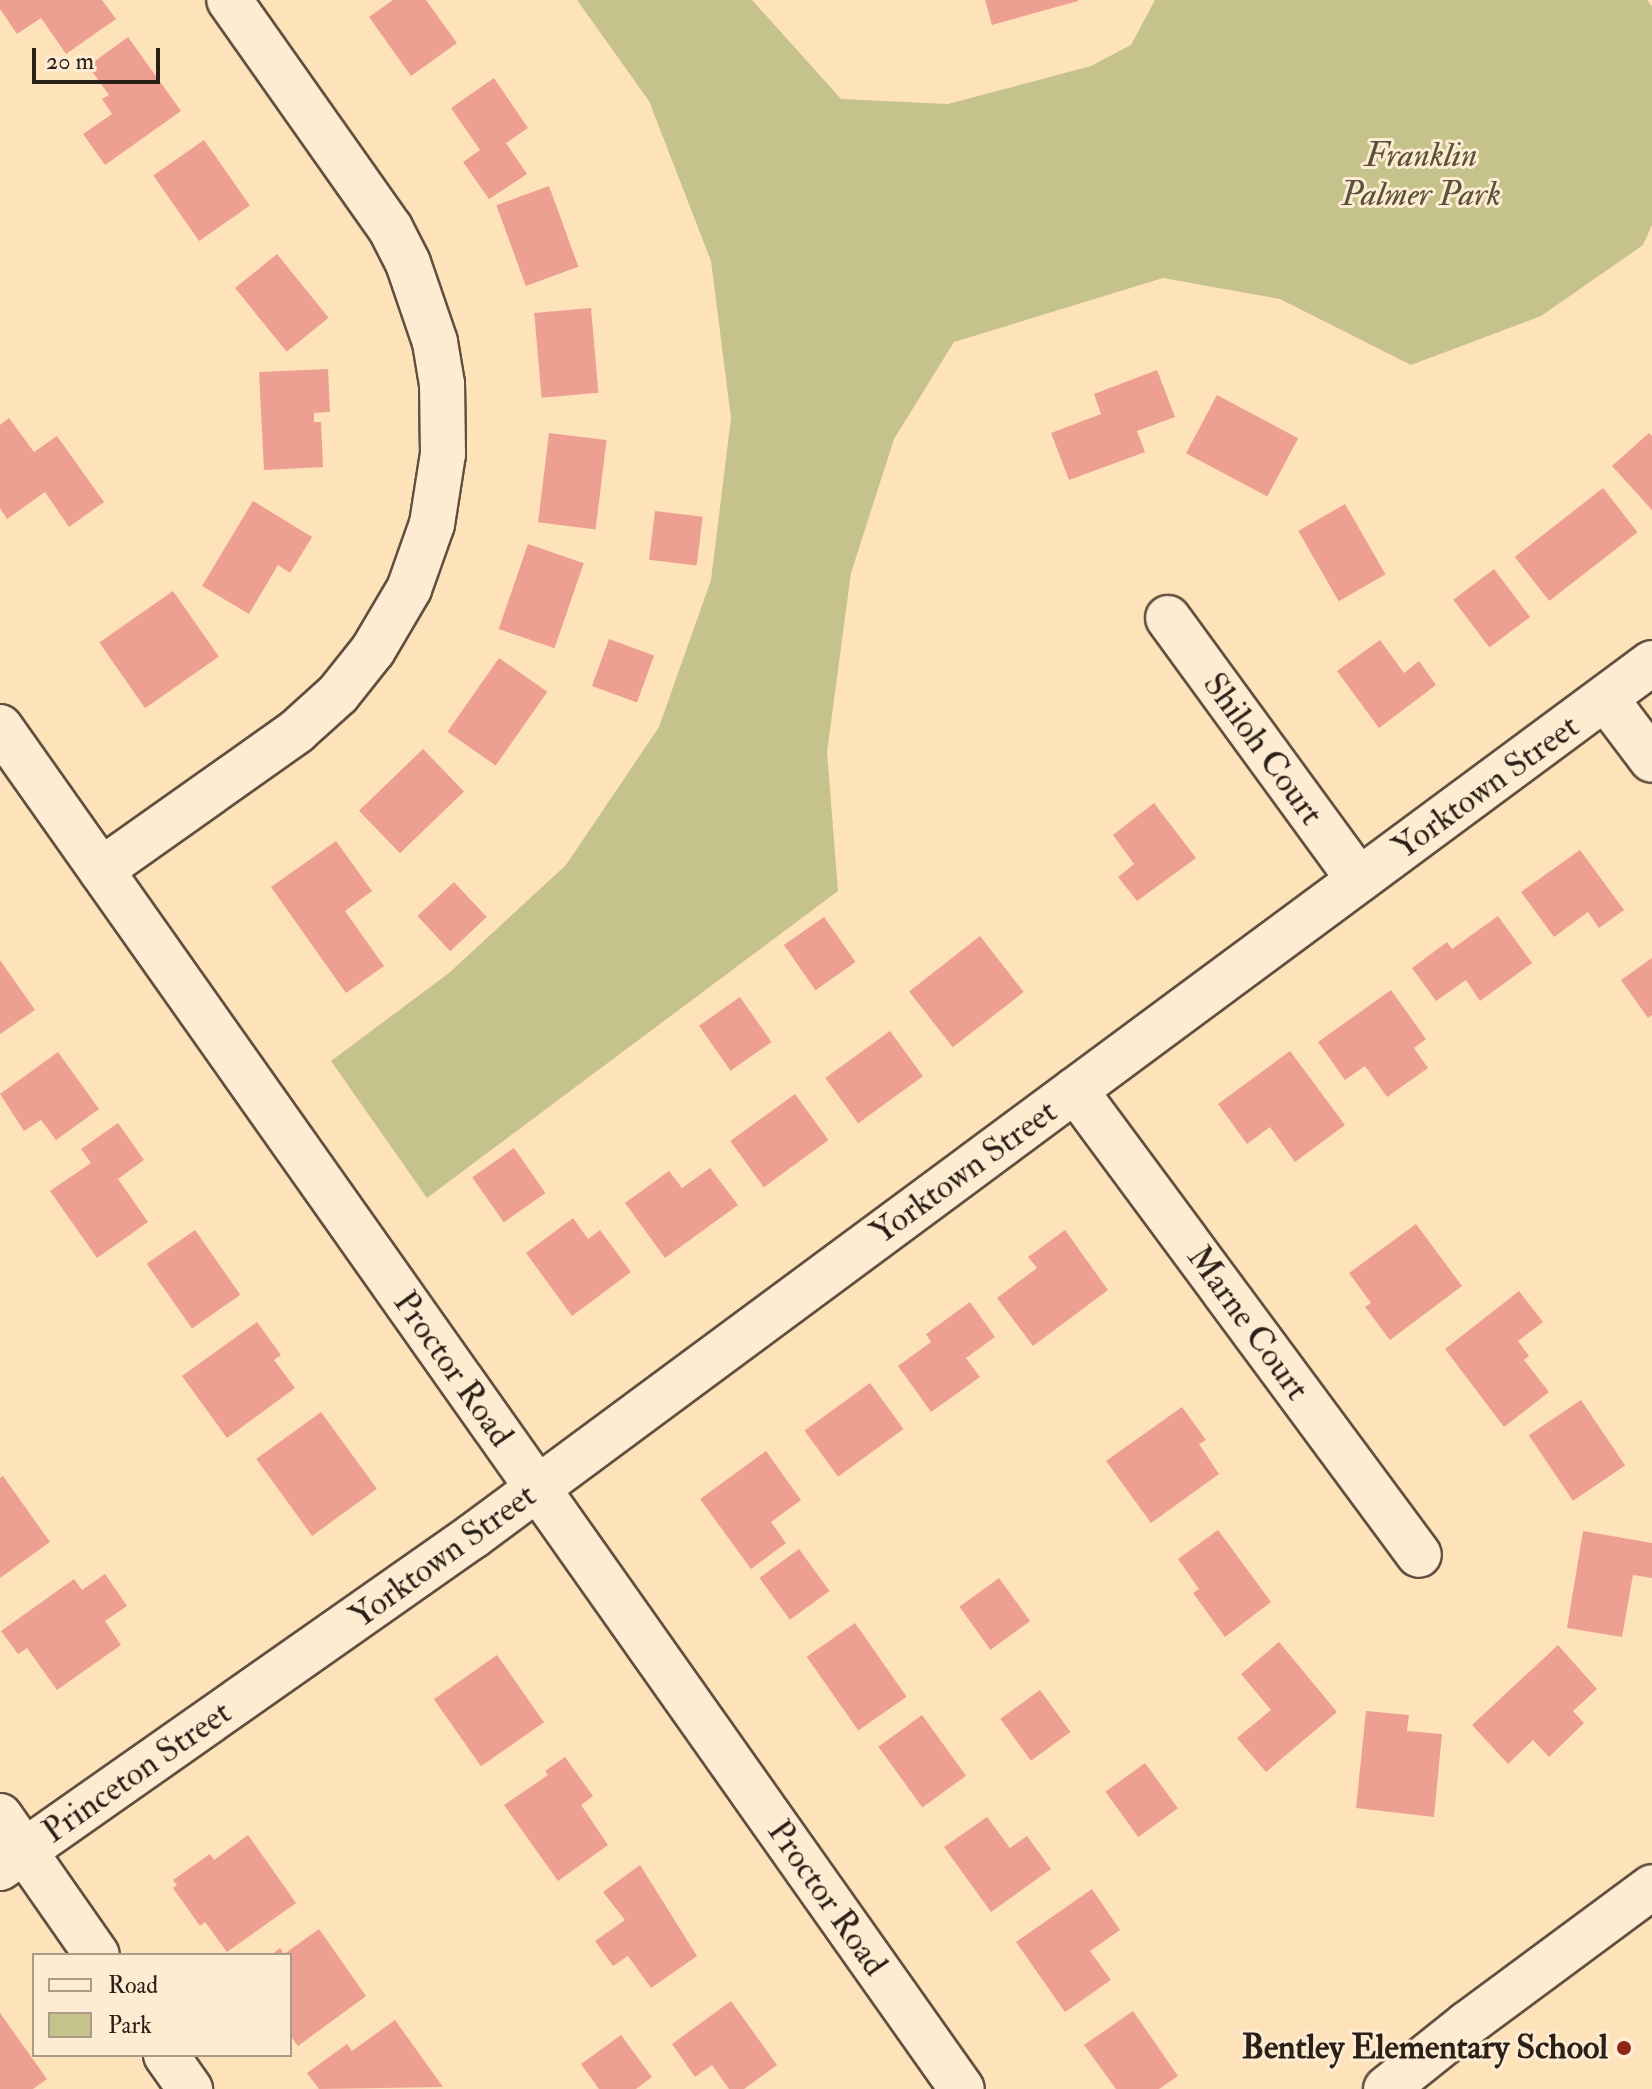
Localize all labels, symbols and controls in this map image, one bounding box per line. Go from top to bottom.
scale bar [36,32,164,82]
text: 20 m [46,46,94,77]
park label: Franklin Palmer Park [1341,135,1501,214]
street label: Shiloh Court [1194,665,1332,833]
street label: Yorktown Street [1385,706,1587,868]
street label: Yorktown Street [863,1091,1065,1253]
street label: Marne Court [1178,1238,1318,1408]
street label: Proctor Road [385,1283,521,1455]
street label: Yorktown Street [342,1475,544,1637]
street label: Princeton Street [35,1692,239,1852]
street label: Proctor Road [759,1812,895,1984]
legend [32,1953,292,2057]
text: Road [108,1970,158,2001]
text: Park [108,2010,152,2041]
place label: Bentley Elementary School [1242,2028,1608,2068]
marker: Bentley Elementary School [1615,2039,1633,2057]

